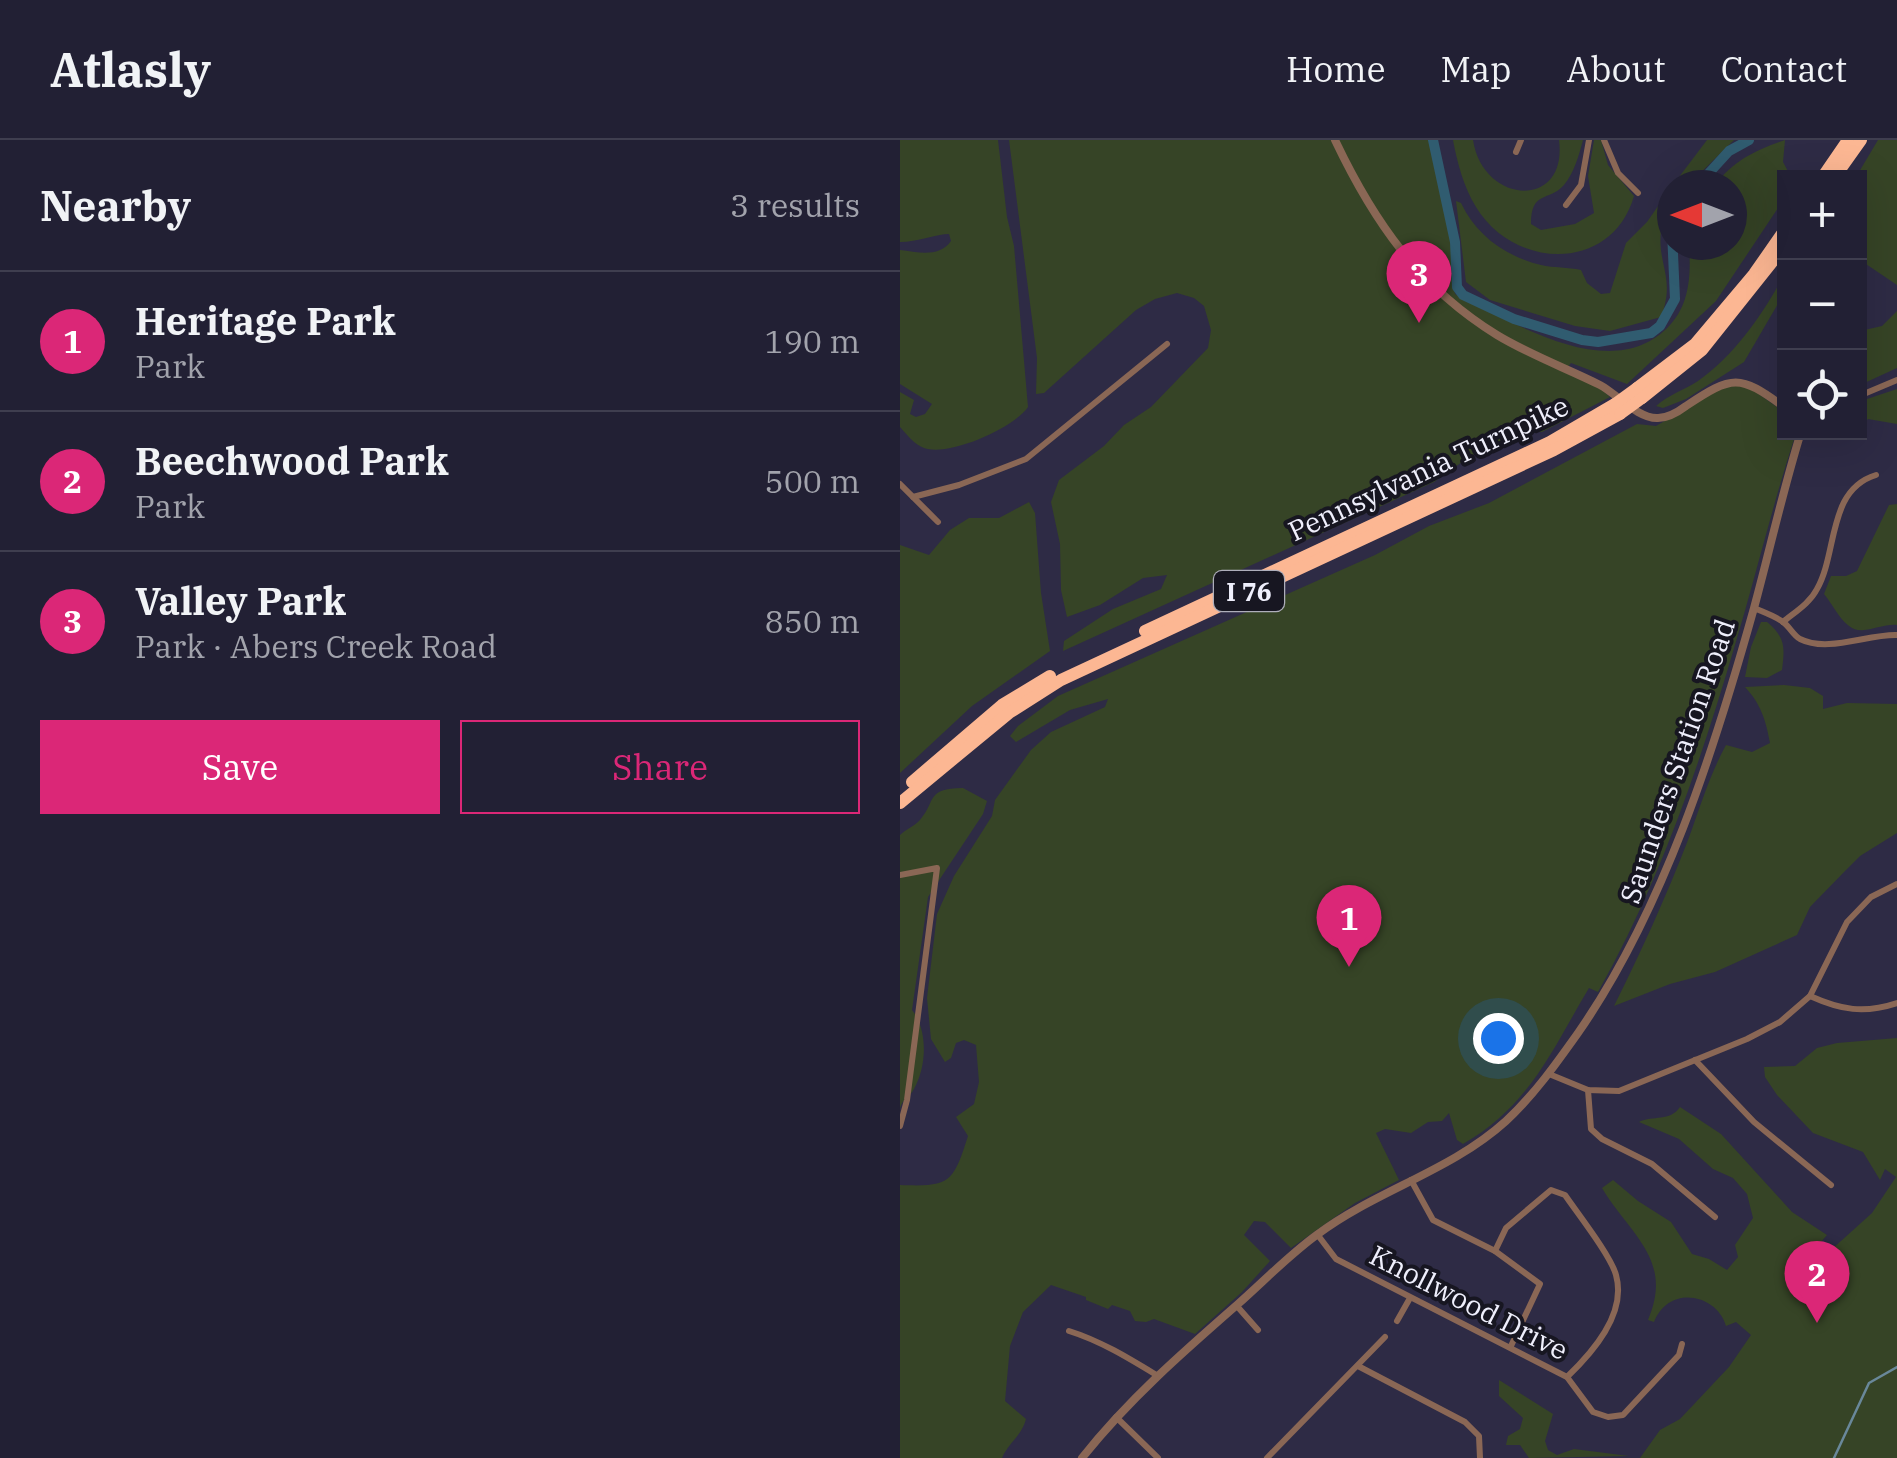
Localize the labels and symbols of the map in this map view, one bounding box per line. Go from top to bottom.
north arrow [1657,170,1747,260]
pin: 3 [1386,240,1452,323]
street label: Pennsylvania Turnpike [1282,387,1574,549]
road number: I 76 [1214,571,1284,611]
street label: Saunders Station Road [1611,614,1743,908]
pin: 1 [1316,884,1382,967]
your location [1473,1013,1524,1064]
street label: Knollwood Drive [1364,1236,1574,1368]
pin: 2 [1784,1240,1850,1323]

